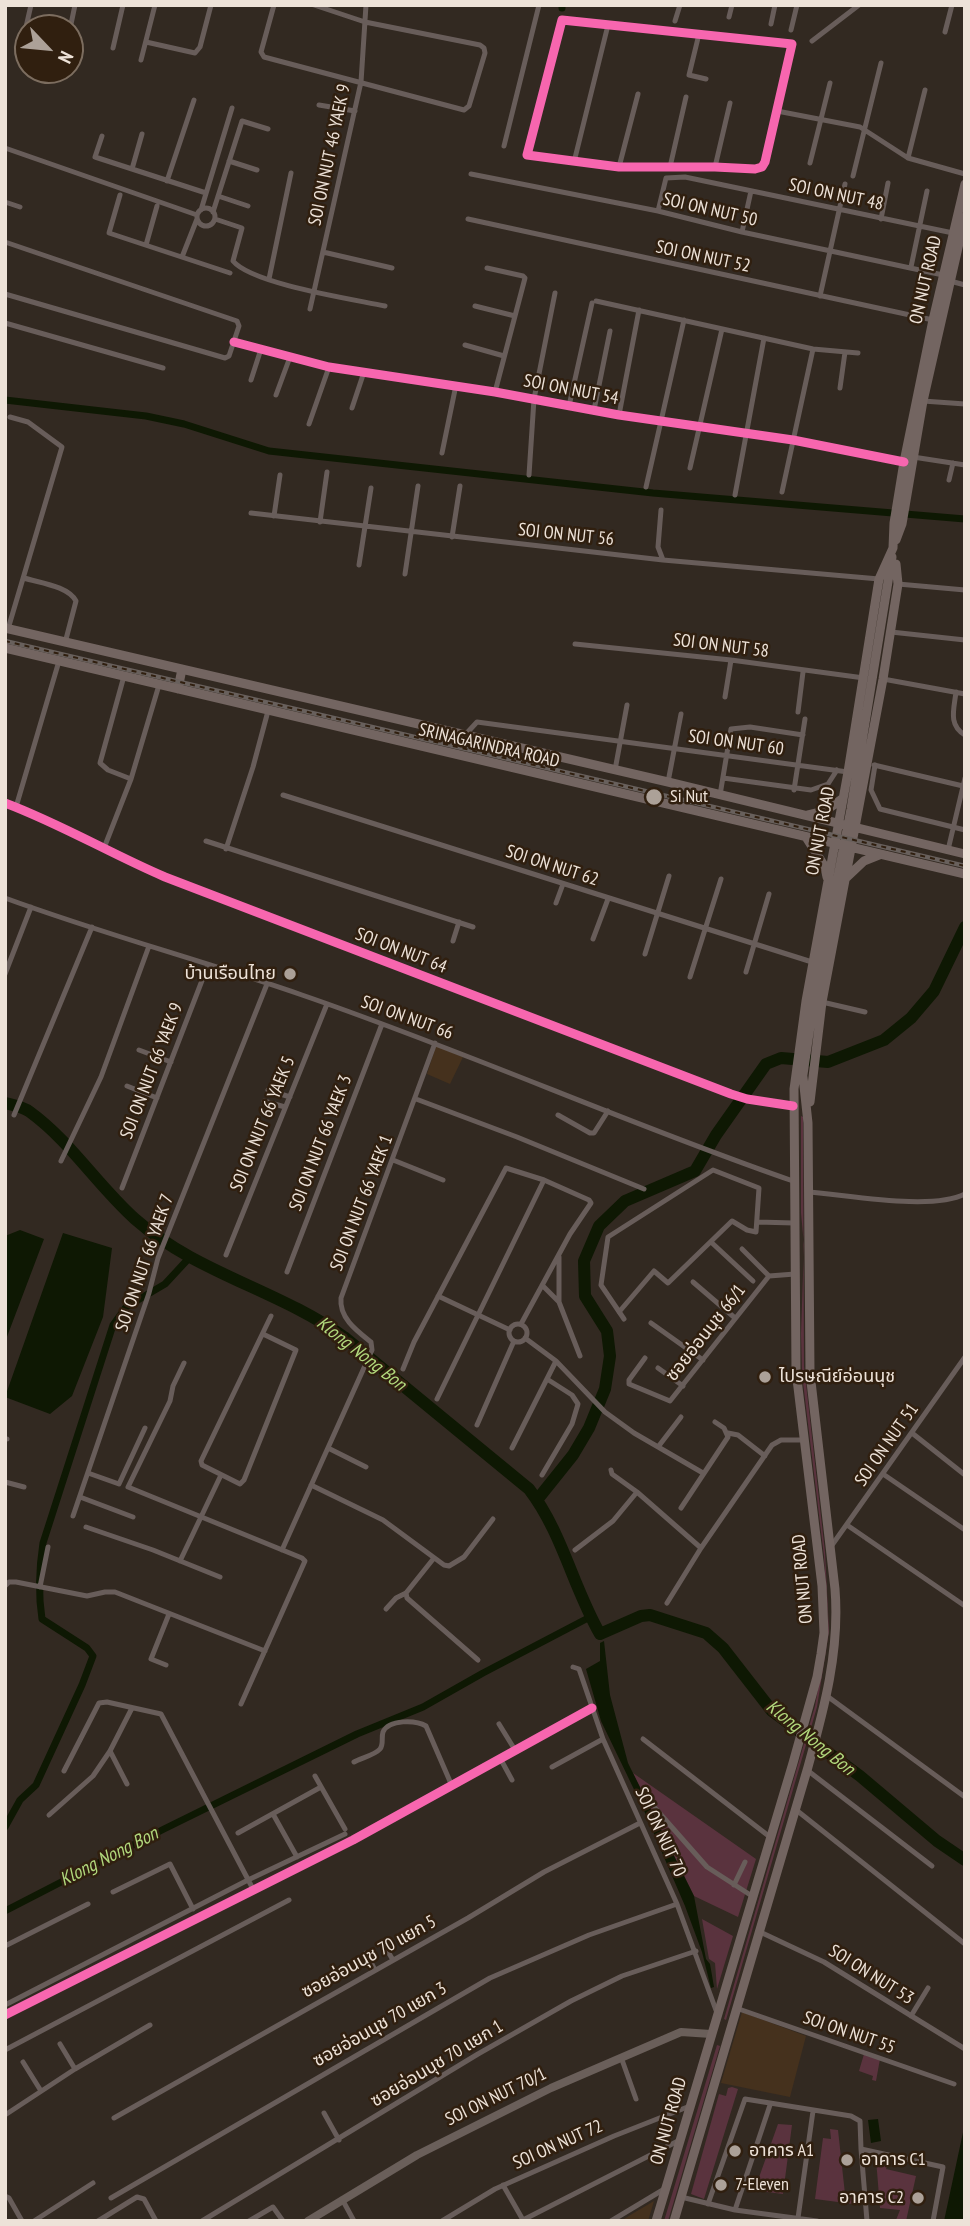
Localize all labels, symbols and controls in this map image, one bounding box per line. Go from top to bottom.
north arrow [14,14,84,84]
text: N [53,47,79,67]
street label: SOI ON NUT 46 YAEK 9 [304,82,356,228]
street label: SOI ON NUT 48 [787,174,885,216]
street label: SOI ON NUT 50 [661,189,759,231]
street label: ON NUT ROAD [905,234,947,326]
street label: SOI ON NUT 52 [654,236,752,278]
street label: SOI ON NUT 54 [522,370,620,410]
street label: SOI ON NUT 56 [517,519,615,551]
street label: SOI ON NUT 58 [672,629,770,663]
street label: SRINAGARINDRA ROAD [416,719,562,773]
street label: SOI ON NUT 60 [687,726,785,760]
street label: ON NUT ROAD [802,785,840,877]
place label: Si Nut [670,786,708,808]
marker: Si Nut [644,787,664,807]
street label: SOI ON NUT 62 [503,841,601,891]
street label: SOI ON NUT 64 [352,924,450,978]
place label: บ้านเรือนไทย [184,963,276,985]
marker: บ้านเรือนไทย [282,966,298,982]
street label: SOI ON NUT 66 [358,991,456,1045]
street label: SOI ON NUT 66 YAEK 9 [116,1000,188,1142]
street label: SOI ON NUT 66 YAEK 5 [226,1053,300,1195]
street label: SOI ON NUT 66 YAEK 3 [285,1072,357,1214]
street label: SOI ON NUT 66 YAEK 1 [326,1132,398,1274]
street label: SOI ON NUT 66 YAEK 7 [111,1191,179,1335]
street label: ซอยอ่อนนุช 66/1 [661,1280,751,1386]
water label: Klong Nong Bon [312,1312,410,1396]
place label: ไปรษณีย์อ่อนนุช [779,1366,895,1388]
marker: ไปรษณีย์อ่อนนุช [757,1369,773,1385]
street label: SOI ON NUT 51 [851,1399,923,1491]
street label: ON NUT ROAD [788,1533,818,1625]
water label: Klong Nong Bon [761,1695,859,1781]
street label: SOI ON NUT 70 [630,1784,690,1880]
water label: Klong Nong Bon [56,1823,162,1891]
street label: ซอยอ่อนนุช 70 แยก 5 [298,1911,440,2003]
street label: SOI ON NUT 53 [825,1940,917,2010]
street label: ซอยอ่อนนุช 70 แยก 3 [309,1978,451,2072]
street label: SOI ON NUT 55 [800,2007,898,2059]
street label: ซอยอ่อนนุช 70 แยก 1 [367,2016,507,2112]
street label: SOI ON NUT 70/1 [442,2063,550,2131]
street label: ON NUT ROAD [646,2075,692,2167]
street label: SOI ON NUT 72 [510,2116,606,2174]
place label: อาคาร A1 [749,2140,814,2162]
marker: อาคาร A1 [727,2143,743,2159]
place label: อาคาร C1 [861,2149,926,2171]
marker: อาคาร C1 [839,2152,855,2168]
place label: 7-Eleven [735,2174,789,2196]
marker: 7-Eleven [713,2177,729,2193]
place label: อาคาร C2 [839,2187,904,2209]
marker: อาคาร C2 [910,2190,926,2206]

